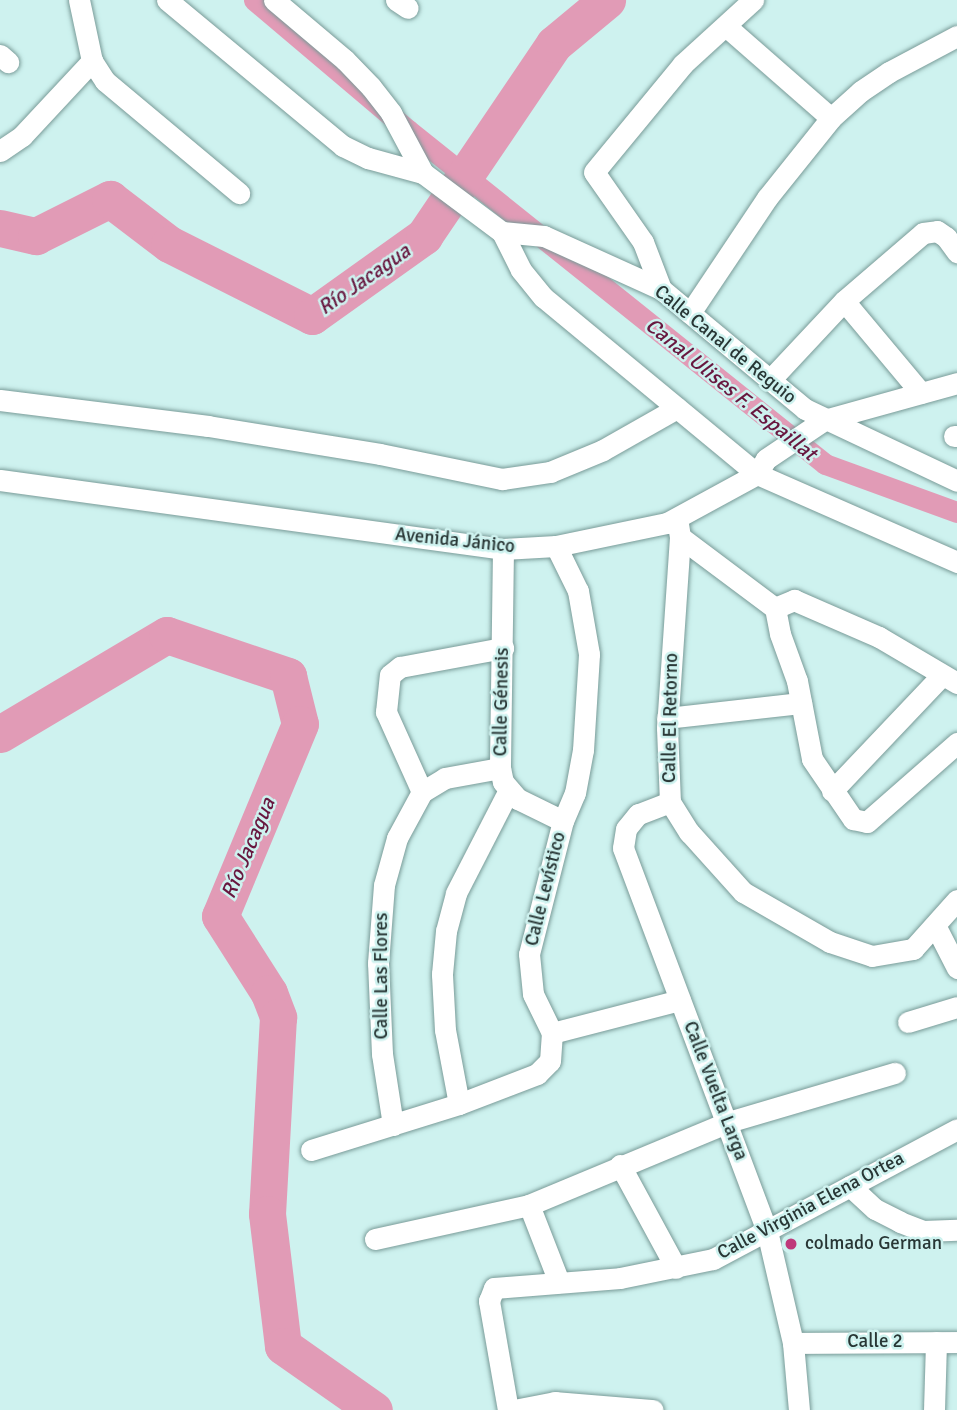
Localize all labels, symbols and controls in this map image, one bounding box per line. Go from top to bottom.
water label: Río Jacagua [313,238,415,320]
street label: Calle Canal de Reguio [649,281,801,409]
water label: Canal Ulises F. Espaillat [640,312,822,466]
street label: Avenida Jánico [394,523,516,559]
street label: Calle Génesis [490,647,514,757]
street label: Calle El Retorno [658,653,684,783]
water label: Río Jacagua [216,794,280,902]
street label: Calle Levístico [521,829,571,949]
street label: Calle Las Flores [371,913,393,1039]
street label: Calle Vuelta Larga [678,1018,752,1164]
street label: Calle Virginia Elena Ortea [714,1147,908,1265]
place label: colmado German [805,1233,942,1255]
marker: colmado German [783,1236,799,1252]
street label: Calle 2 [847,1331,903,1353]

